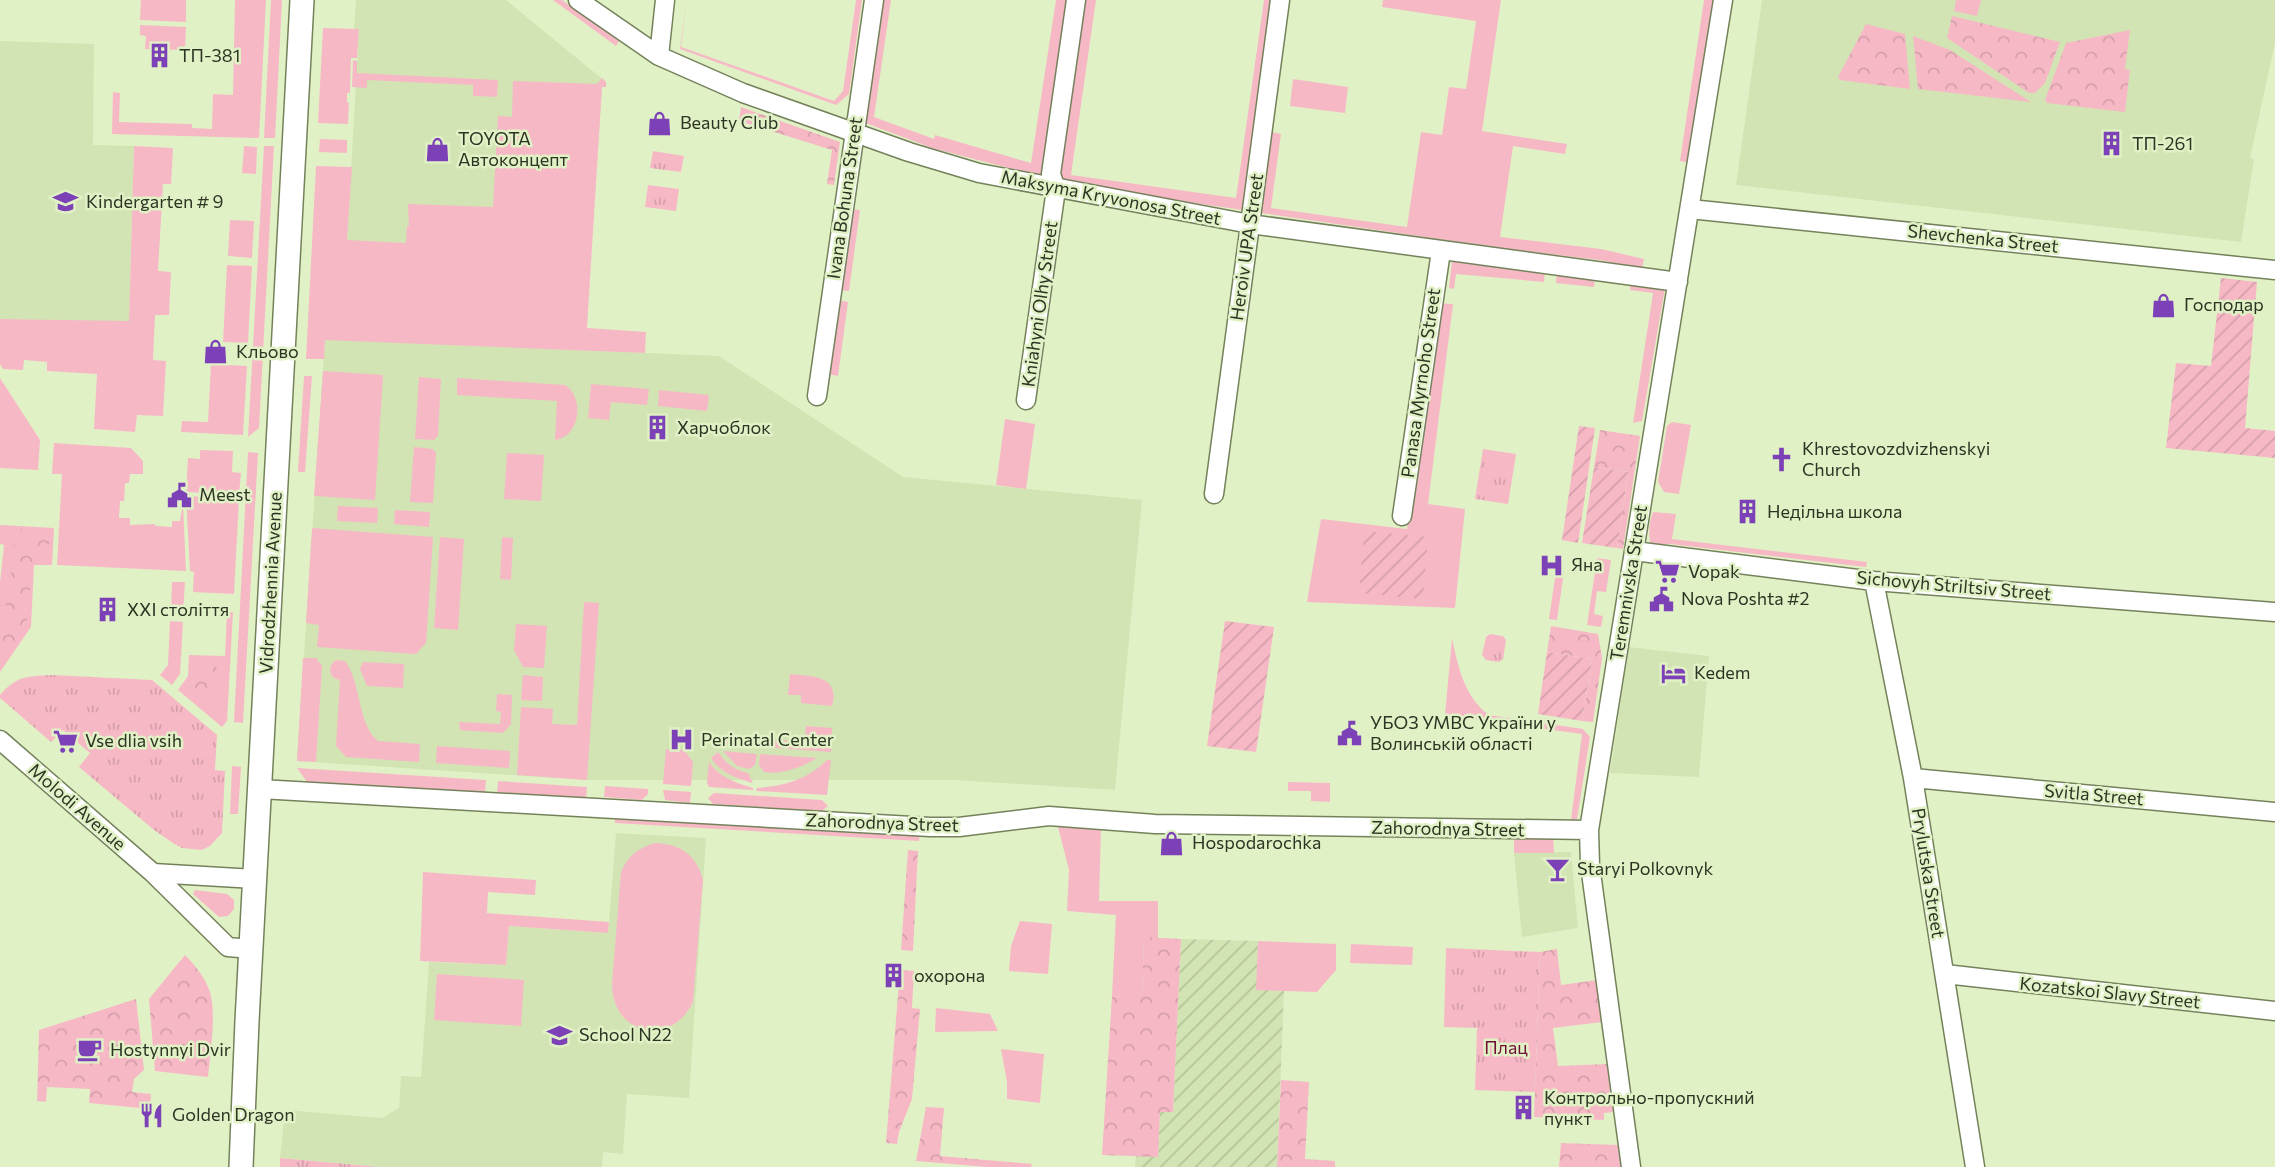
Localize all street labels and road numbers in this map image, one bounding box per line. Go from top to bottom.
street label: Ivana Bohuna Street [822,115,866,280]
street label: Maksyma Kryvonosa Street [1000,165,1223,229]
street label: Heroiv UPA Street [1225,172,1267,322]
street label: Shevchenka Street [1907,219,2060,257]
street label: Kniahyni Olhy Street [1016,220,1062,388]
street label: Panasa Myrnoho Street [1396,287,1444,479]
street label: Vidrodzhennia Avenue [254,491,286,675]
street label: Teremnivska Street [1605,503,1651,662]
street label: Sichovyh Striltsiv Street [1856,566,2052,604]
street label: Molodi Avenue [24,758,131,854]
street label: Svitla Street [2043,779,2145,809]
street label: Prylutska Street [1908,806,1950,940]
street label: Zahorodnya Street [805,808,959,836]
street label: Zahorodnya Street [1371,816,1525,840]
street label: Kozatskoi Slavy Street [2019,972,2202,1012]

